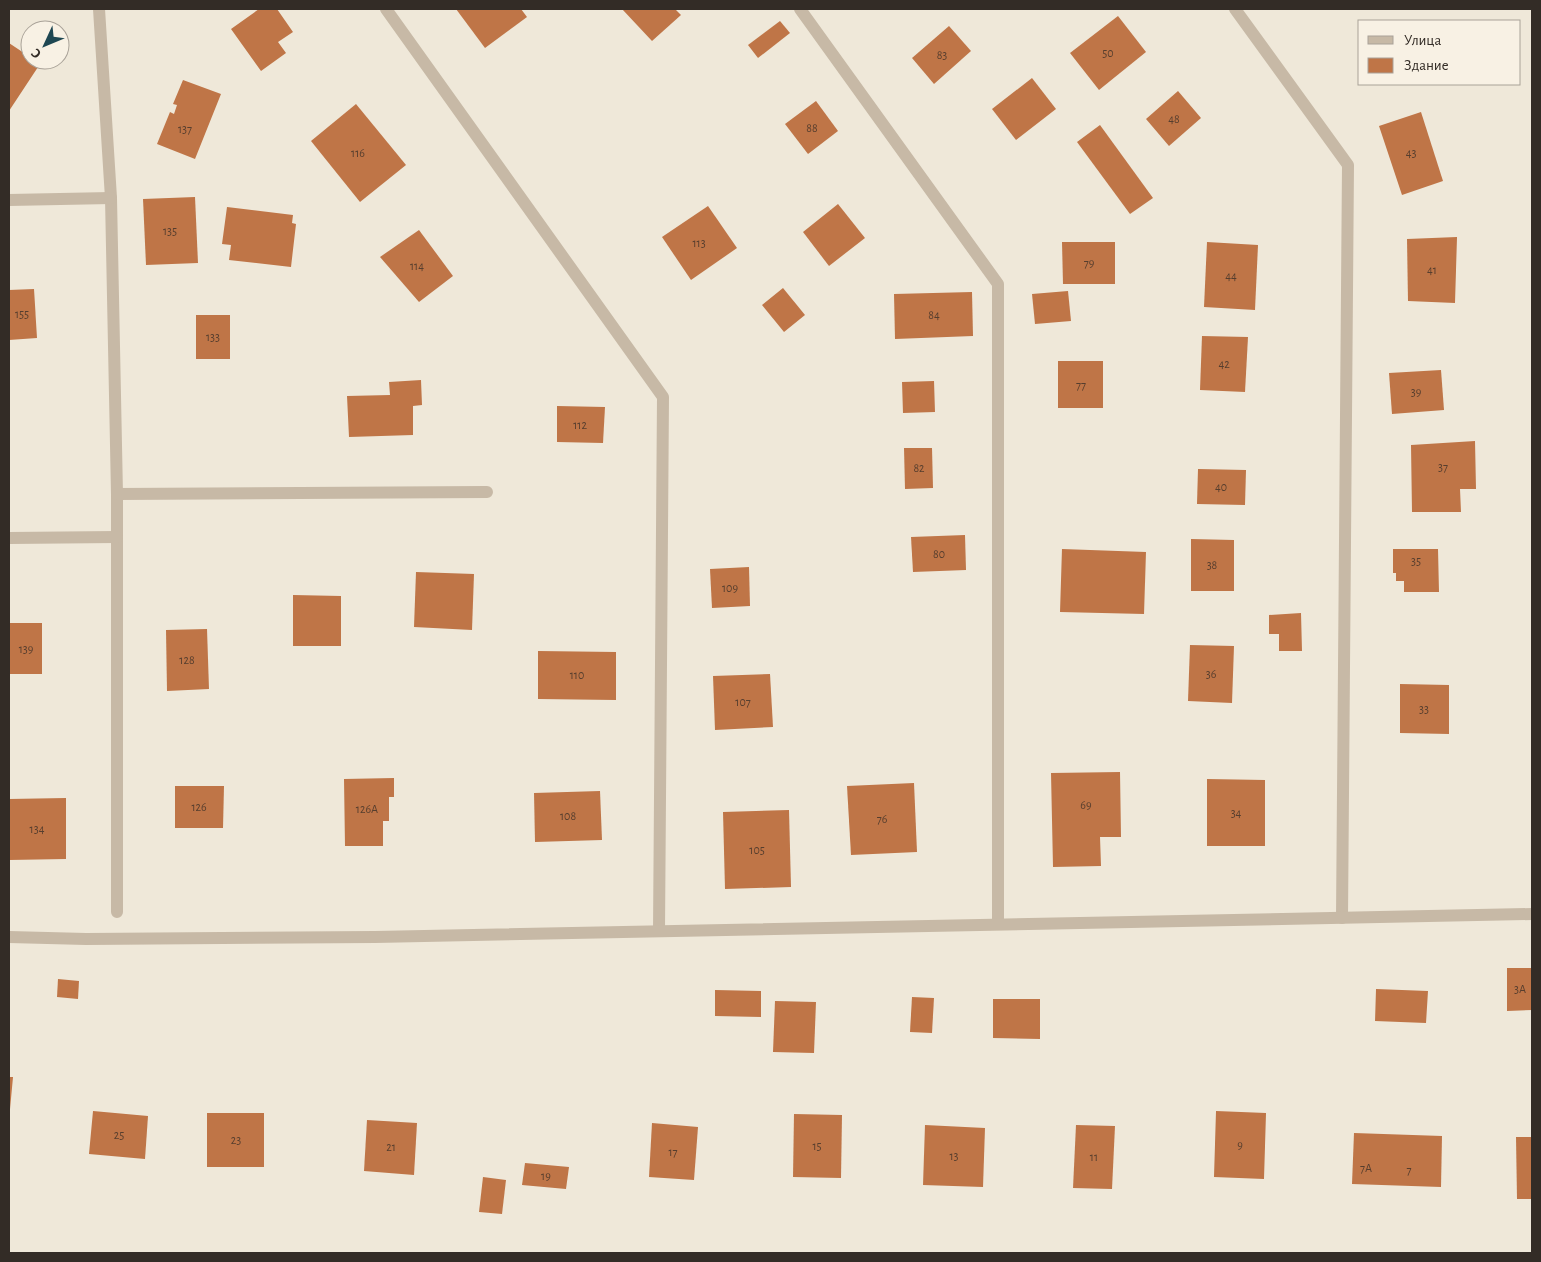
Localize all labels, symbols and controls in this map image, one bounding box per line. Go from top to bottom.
north arrow [20,20,70,70]
legend [1358,20,1521,85]
text: Улица [1404,33,1441,48]
text: С [28,46,44,61]
house number: 50 [1102,47,1114,59]
house number: 83 [937,49,947,61]
text: Здание [1404,58,1449,73]
house number: 48 [1168,113,1180,125]
house number: 88 [806,122,818,134]
house number: 137 [178,123,192,135]
house number: 116 [351,147,365,159]
house number: 43 [1406,147,1416,159]
house number: 135 [163,225,177,237]
house number: 113 [692,237,706,249]
house number: 79 [1084,257,1095,269]
house number: 114 [410,260,424,272]
house number: 41 [1427,264,1437,276]
house number: 44 [1225,270,1237,282]
house number: 155 [15,308,29,320]
house number: 84 [928,309,940,321]
house number: 133 [206,331,220,343]
house number: 42 [1218,358,1230,370]
house number: 77 [1076,379,1086,391]
house number: 39 [1411,386,1422,398]
house number: 112 [573,419,587,431]
house number: 37 [1438,461,1448,473]
house number: 82 [913,462,925,474]
house number: 40 [1215,481,1227,493]
house number: 80 [933,548,945,560]
house number: 35 [1411,555,1421,567]
house number: 38 [1207,559,1218,571]
house number: 109 [722,582,738,594]
house number: 139 [19,643,34,655]
house number: 128 [179,654,195,666]
house number: 36 [1206,668,1217,680]
house number: 110 [570,669,584,681]
house number: 107 [735,696,751,708]
house number: 33 [1419,703,1429,715]
house number: 69 [1080,799,1092,811]
house number: 126 [191,801,207,813]
house number: 126А [356,803,378,815]
house number: 34 [1231,807,1242,819]
house number: 108 [560,810,576,822]
house number: 76 [877,813,888,825]
house number: 134 [30,823,45,835]
house number: 105 [749,844,765,856]
house number: 3А [1514,983,1526,995]
house number: 25 [114,1129,124,1141]
house number: 23 [231,1134,241,1146]
house number: 9 [1237,1139,1243,1151]
house number: 15 [812,1140,822,1152]
house number: 21 [386,1141,396,1153]
house number: 17 [668,1146,678,1158]
house number: 13 [949,1150,959,1162]
house number: 11 [1090,1151,1098,1163]
house number: 7А [1360,1162,1372,1174]
house number: 7 [1406,1164,1412,1176]
house number: 19 [541,1170,551,1182]

